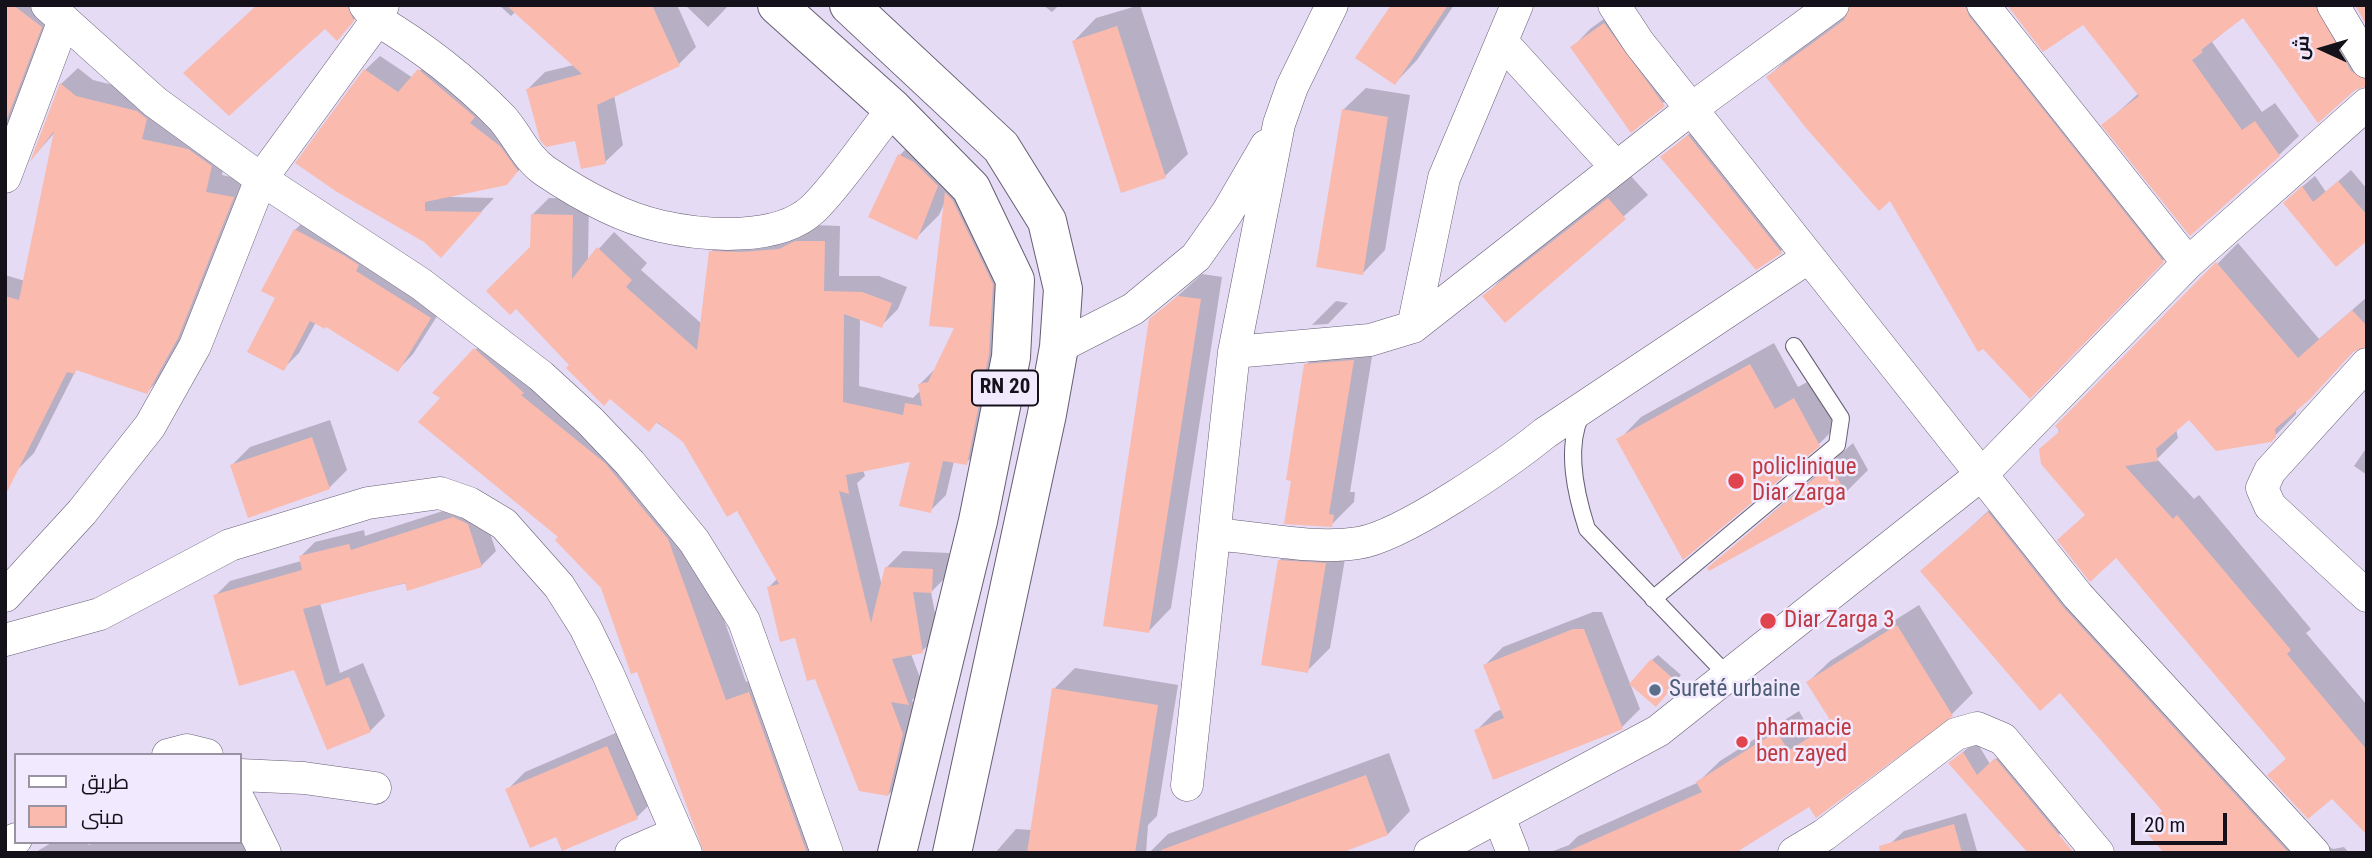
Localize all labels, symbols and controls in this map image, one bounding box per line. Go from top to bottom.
north arrow [2288,14,2358,84]
text: ش [2289,35,2314,60]
road number: RN 20 [972,370,1038,406]
place label: policlinique Diar Zarga [1752,454,1856,508]
marker: policlinique Diar Zarga [1726,471,1746,491]
place label: Diar Zarga 3 [1784,607,1895,635]
marker: Diar Zarga 3 [1758,611,1778,631]
place label: Sureté urbaine [1669,676,1800,704]
marker: Sureté urbaine [1647,682,1663,698]
place label: pharmacie ben zayed [1756,715,1851,769]
marker: pharmacie ben zayed [1734,734,1750,750]
legend [14,753,242,844]
text: طريق [81,770,129,794]
scale bar [2134,798,2230,842]
text: مبنى [81,805,124,829]
text: 20 m [2144,813,2185,837]

